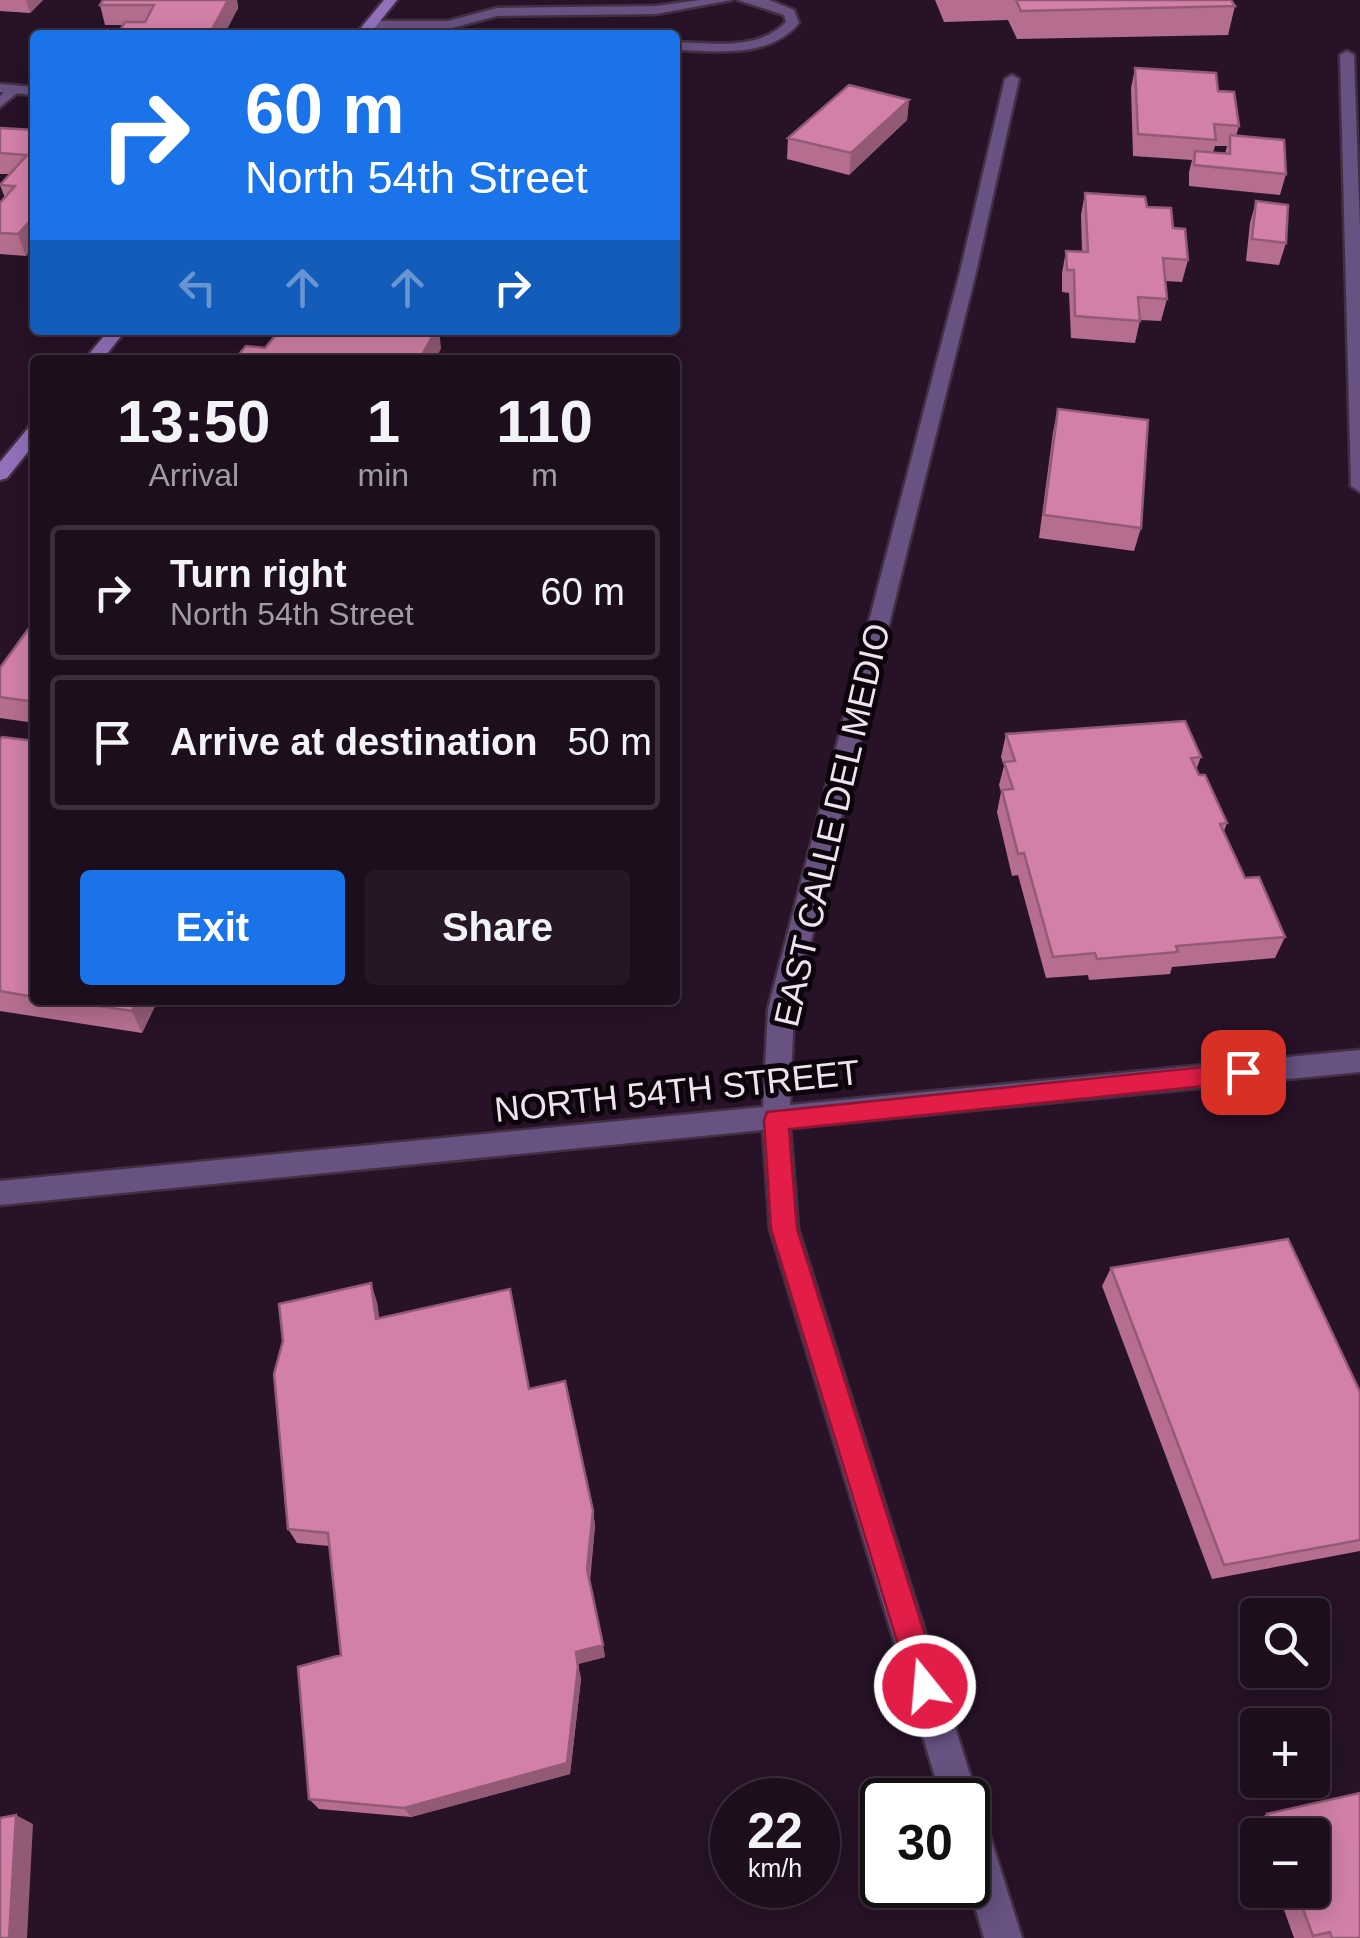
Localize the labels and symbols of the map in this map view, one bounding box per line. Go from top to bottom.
street label: EAST CALLE DEL MEDIO [766,620,897,1030]
pin [1201,1030,1286,1115]
street label: NORTH 54TH STREET [492,1052,861,1129]
position arrow [873,1634,977,1738]
speed limit sign: 30 [860,1778,990,1908]

